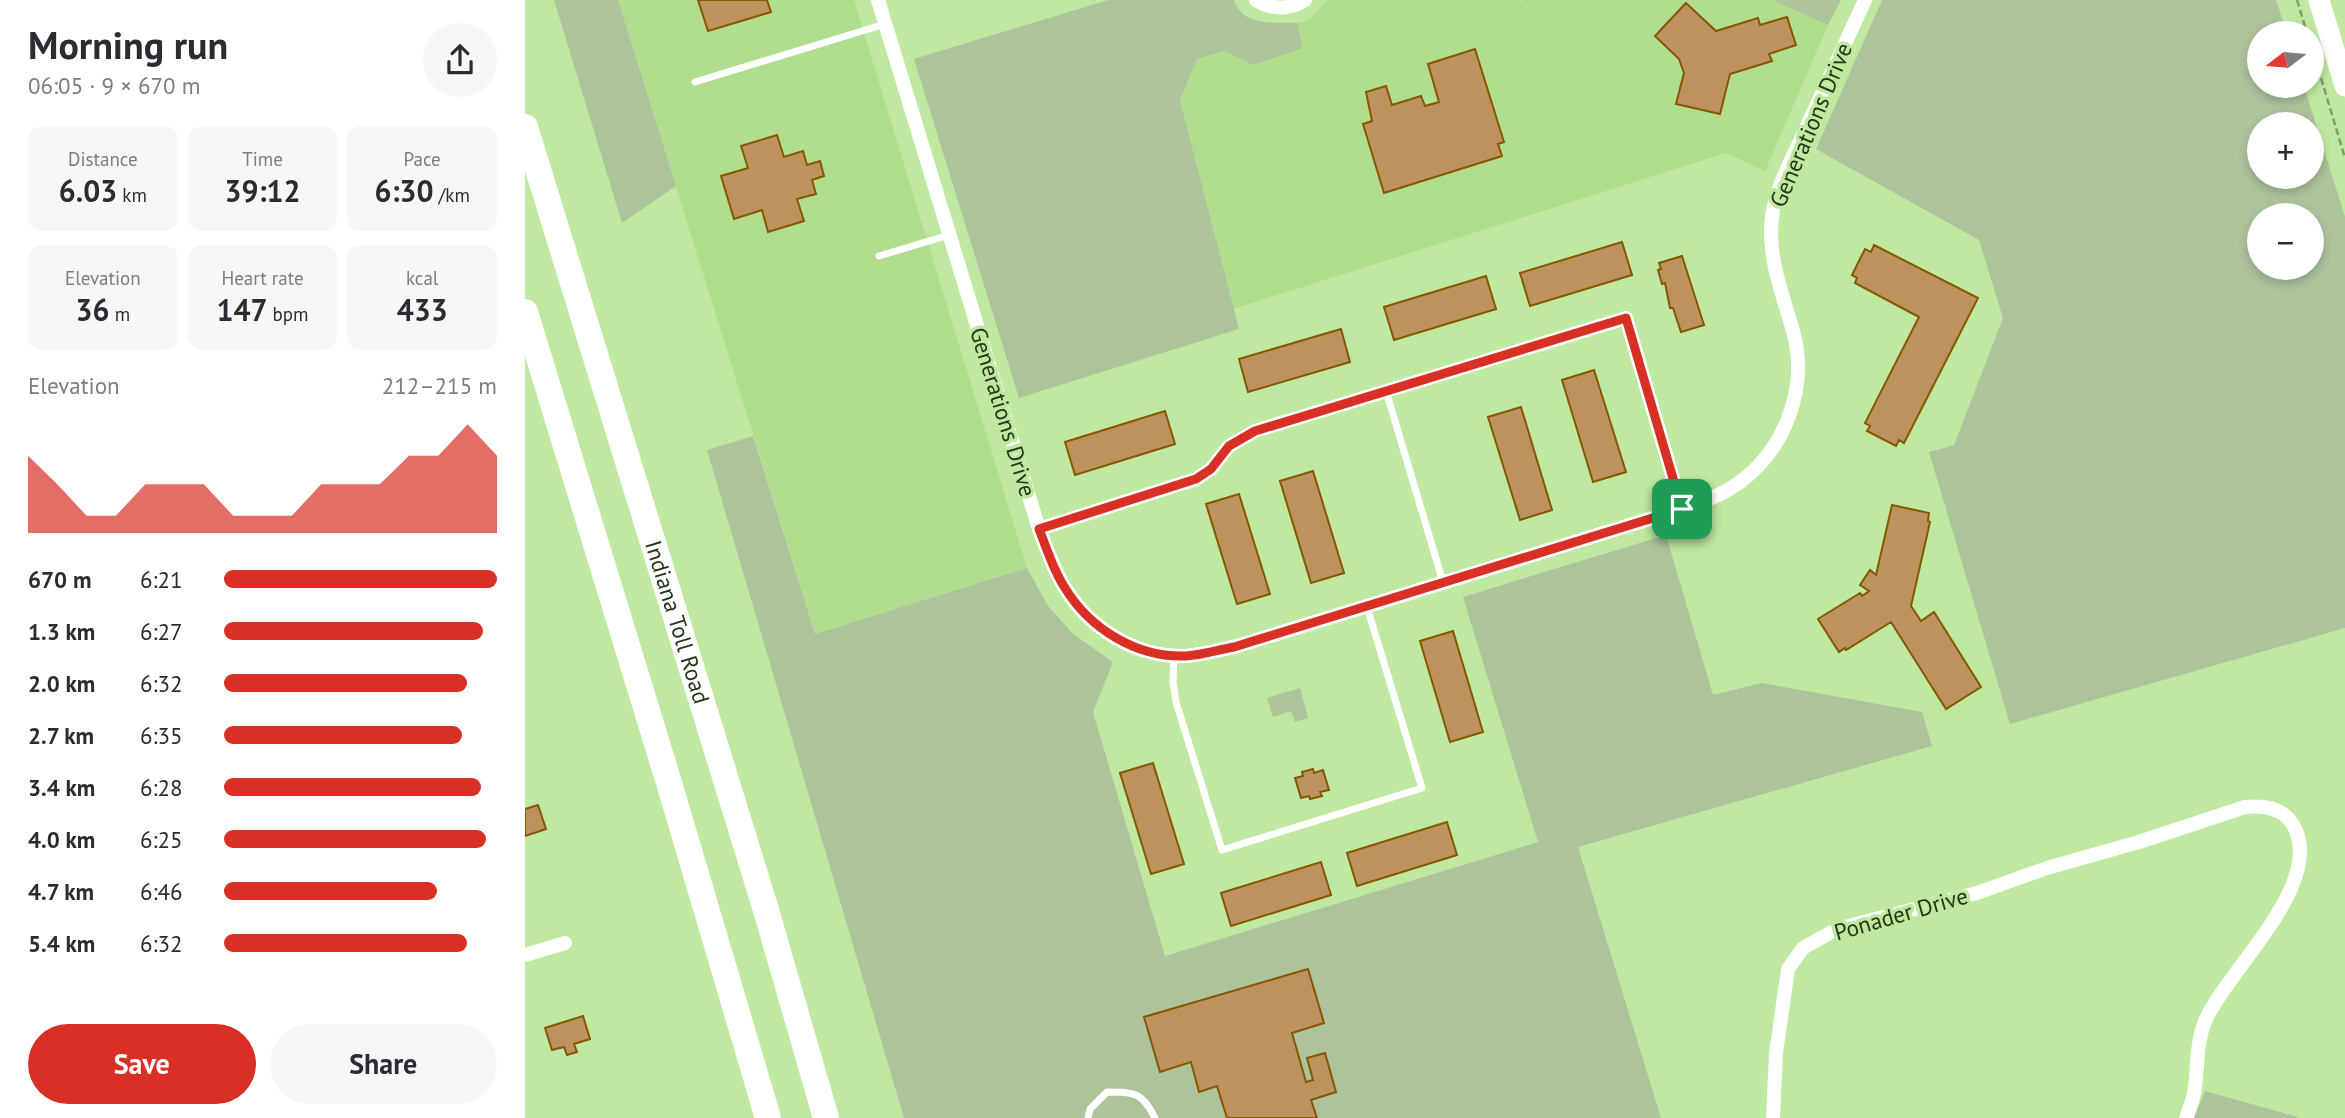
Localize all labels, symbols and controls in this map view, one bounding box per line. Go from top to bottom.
text: Morning run [28,20,228,69]
north arrow [2247,21,2324,98]
map controls [2247,21,2324,280]
button: share [423,23,497,97]
street label: Generations Drive [1763,38,1858,211]
text: 06:05 · 9 × 670 m [28,71,200,100]
button: + [2247,112,2324,189]
text: Distance [68,147,138,171]
text: Time [242,147,283,171]
text: Pace [404,147,441,171]
text: 6.03 [59,171,117,210]
text: 39:12 [224,171,301,210]
text: 6:30 [374,171,434,210]
text: km [117,183,147,207]
text: /km [434,183,470,207]
button: − [2247,203,2324,280]
text: Elevation [65,266,141,290]
text: Heart rate [221,266,304,290]
text: kcal [406,266,438,290]
text: 36 [76,290,110,329]
text: 147 [216,290,267,329]
text: 433 [397,290,448,329]
text: m [110,302,130,326]
text: bpm [267,302,309,326]
street label: Generations Drive [964,324,1043,500]
text: Elevation [28,371,120,400]
text: 212–215 m [382,371,497,400]
pin [1652,479,1712,539]
icon: arrive [1663,490,1701,528]
street label: Indiana Toll Road [639,537,717,707]
text: 670 m [28,565,91,594]
text: 6:21 [140,565,183,594]
text: 1.3 km [28,617,95,646]
text: 6:27 [140,617,183,646]
text: 2.0 km [28,669,95,698]
text: 6:32 [140,669,183,698]
text: 2.7 km [28,721,94,750]
text: 6:35 [140,721,183,750]
text: 3.4 km [28,773,95,802]
text: 6:28 [140,773,183,802]
text: 4.0 km [28,825,95,854]
text: 6:25 [140,825,183,854]
text: 4.7 km [28,877,94,906]
text: 6:46 [140,877,183,906]
street label: Ponader Drive [1831,881,1971,946]
text: 5.4 km [28,929,95,958]
text: 6:32 [140,929,183,958]
button: Save [28,1024,256,1104]
button: Share [270,1024,497,1104]

